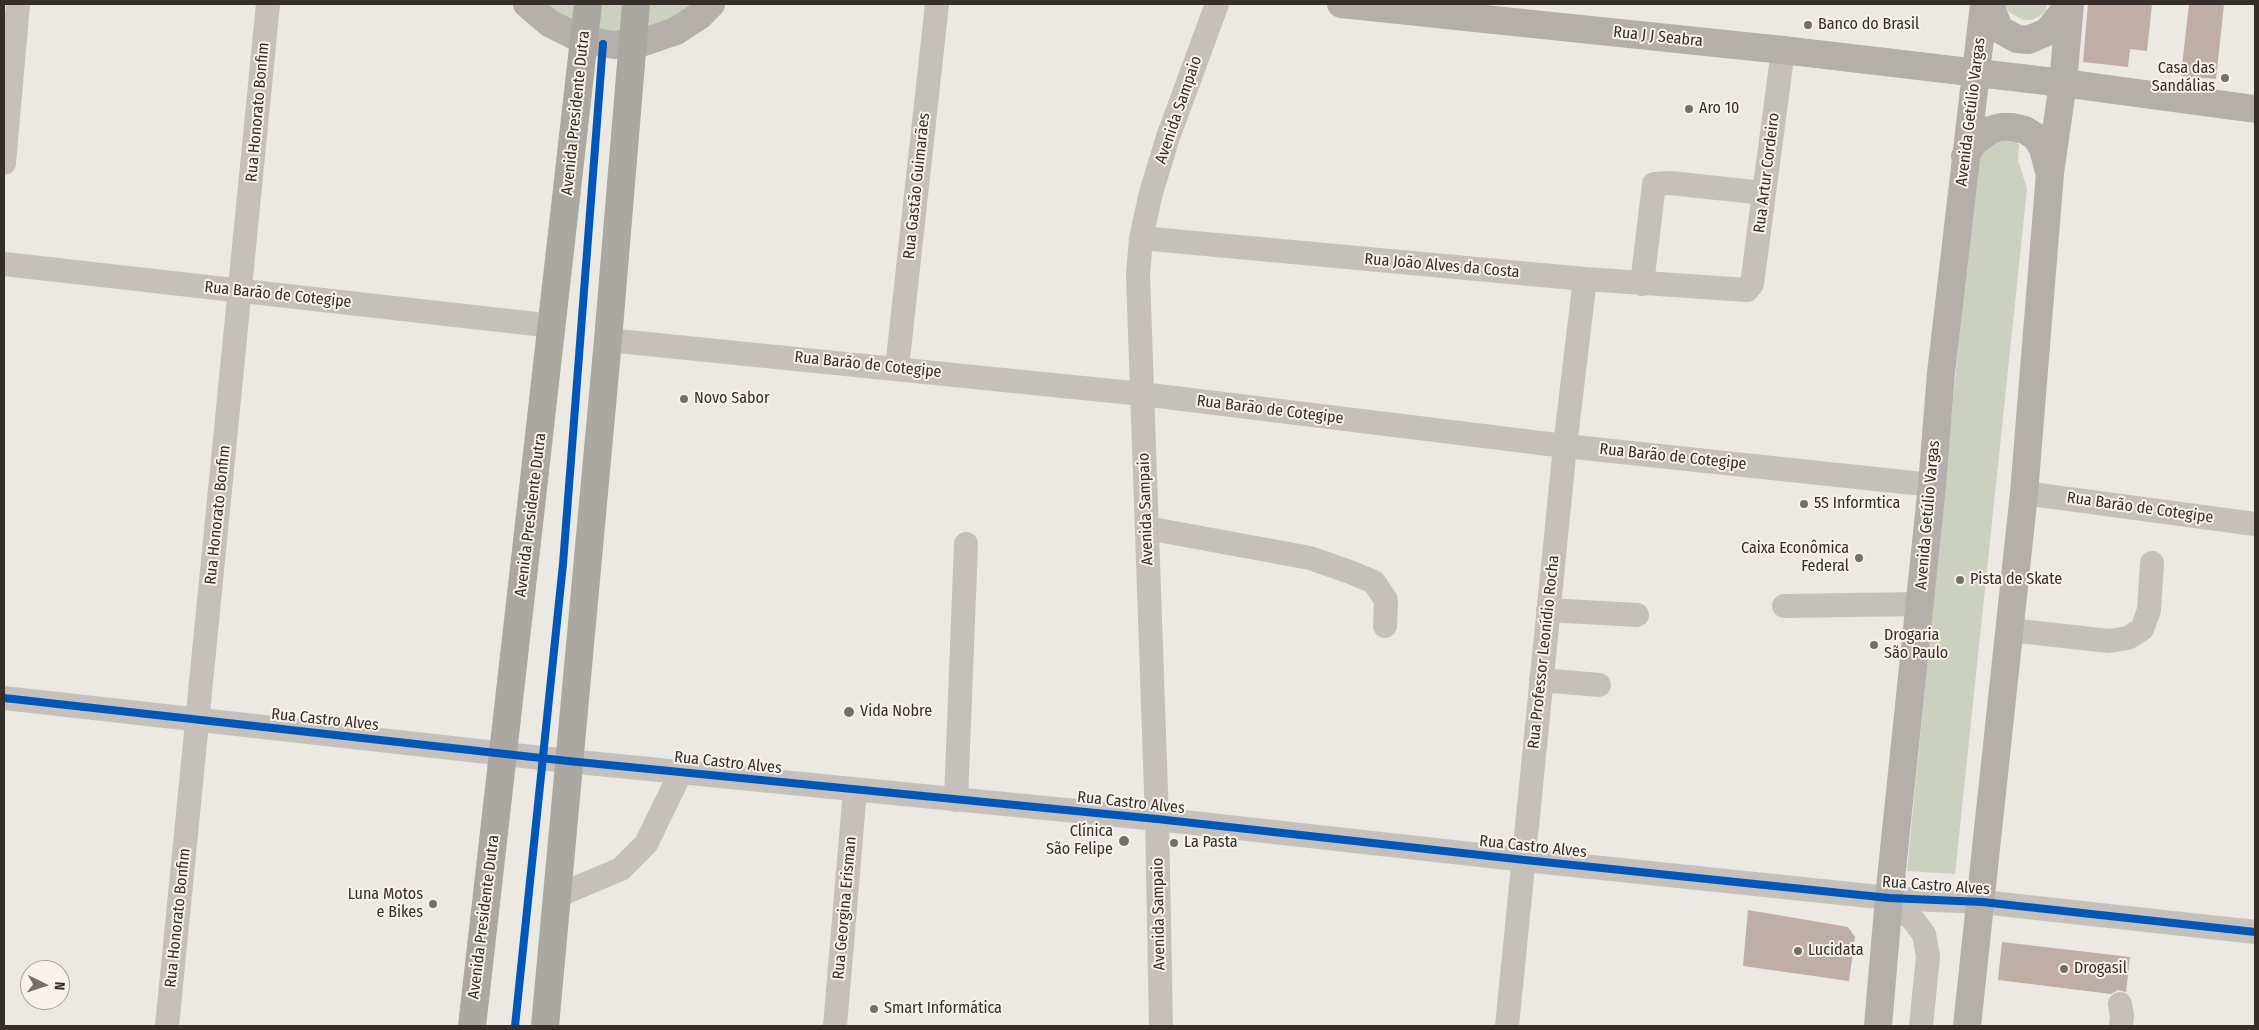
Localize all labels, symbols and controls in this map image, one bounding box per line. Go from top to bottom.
place label: Banco do Brasil [1818,15,1919,35]
marker: Banco do Brasil [1802,19,1814,31]
street label: Rua J J Seabra [1612,23,1704,51]
street label: Avenida Presidente Dutra [558,30,594,196]
street label: Avenida Getúlio Vargas [1952,37,1990,187]
street label: Rua Honorato Bonfim [242,41,274,183]
street label: Avenida Sampaio [1152,54,1206,166]
place label: Casa das Sandálias [2152,59,2215,97]
marker: Casa das Sandálias [2219,72,2231,84]
place label: Aro 10 [1699,99,1739,119]
marker: Aro 10 [1683,103,1695,115]
street label: Rua Gastão Guimarães [900,112,934,260]
street label: Rua Artur Cordeiro [1750,112,1784,234]
street label: Rua João Alves da Costa [1364,250,1520,282]
street label: Rua Barão de Cotegipe [204,278,352,312]
street label: Rua Barão de Cotegipe [794,348,942,382]
place label: Novo Sabor [694,389,770,409]
street label: Rua Barão de Cotegipe [1196,391,1344,429]
marker: Novo Sabor [678,393,690,405]
street label: Avenida Presidente Dutra [511,432,551,598]
street label: Rua Barão de Cotegipe [1599,440,1747,474]
street label: Avenida Getúlio Vargas [1912,440,1944,590]
street label: Rua Honorato Bonfim [201,444,235,586]
street label: Avenida Sampaio [1134,452,1158,566]
street label: Rua Barão de Cotegipe [2066,488,2214,528]
place label: 5S Informtica [1814,494,1900,514]
marker: 5S Informtica [1798,498,1810,510]
place label: Caixa Econômica Federal [1741,539,1849,577]
marker: Caixa Econômica Federal [1853,552,1865,564]
street label: Rua Professor Leonídio Rocha [1524,554,1564,750]
place label: Pista de Skate [1970,570,2062,590]
marker: Pista de Skate [1954,574,1966,586]
place label: Drogaria São Paulo [1884,626,1948,664]
marker: Drogaria São Paulo [1868,639,1880,651]
place label: Vida Nobre [860,702,932,722]
street label: Rua Castro Alves [270,705,380,735]
marker: Vida Nobre [842,705,856,719]
street label: Rua Castro Alves [673,748,783,778]
street label: Rua Castro Alves [1076,788,1186,818]
place label: Clínica São Felipe [1046,822,1113,860]
street label: Rua Castro Alves [1478,832,1588,862]
place label: La Pasta [1184,833,1238,853]
street label: Avenida Presidente Dutra [464,834,504,1000]
marker: Clínica São Felipe [1117,834,1131,848]
street label: Rua Georgina Erisman [829,836,861,980]
marker: La Pasta [1168,837,1180,849]
street label: Rua Honorato Bonfim [161,847,195,989]
street label: Avenida Sampaio [1148,857,1170,971]
street label: Rua Castro Alves [1881,873,1991,899]
place label: Luna Motos e Bikes [348,885,423,923]
marker: Luna Motos e Bikes [427,898,439,910]
place label: Lucidata [1808,941,1863,961]
marker: Lucidata [1792,945,1804,957]
place label: Drogasil [2074,959,2127,979]
north arrow [20,960,70,1010]
marker: Drogasil [2058,963,2070,975]
text: N [51,981,68,991]
place label: Smart Informática [884,999,1002,1019]
marker: Smart Informática [868,1003,880,1015]

